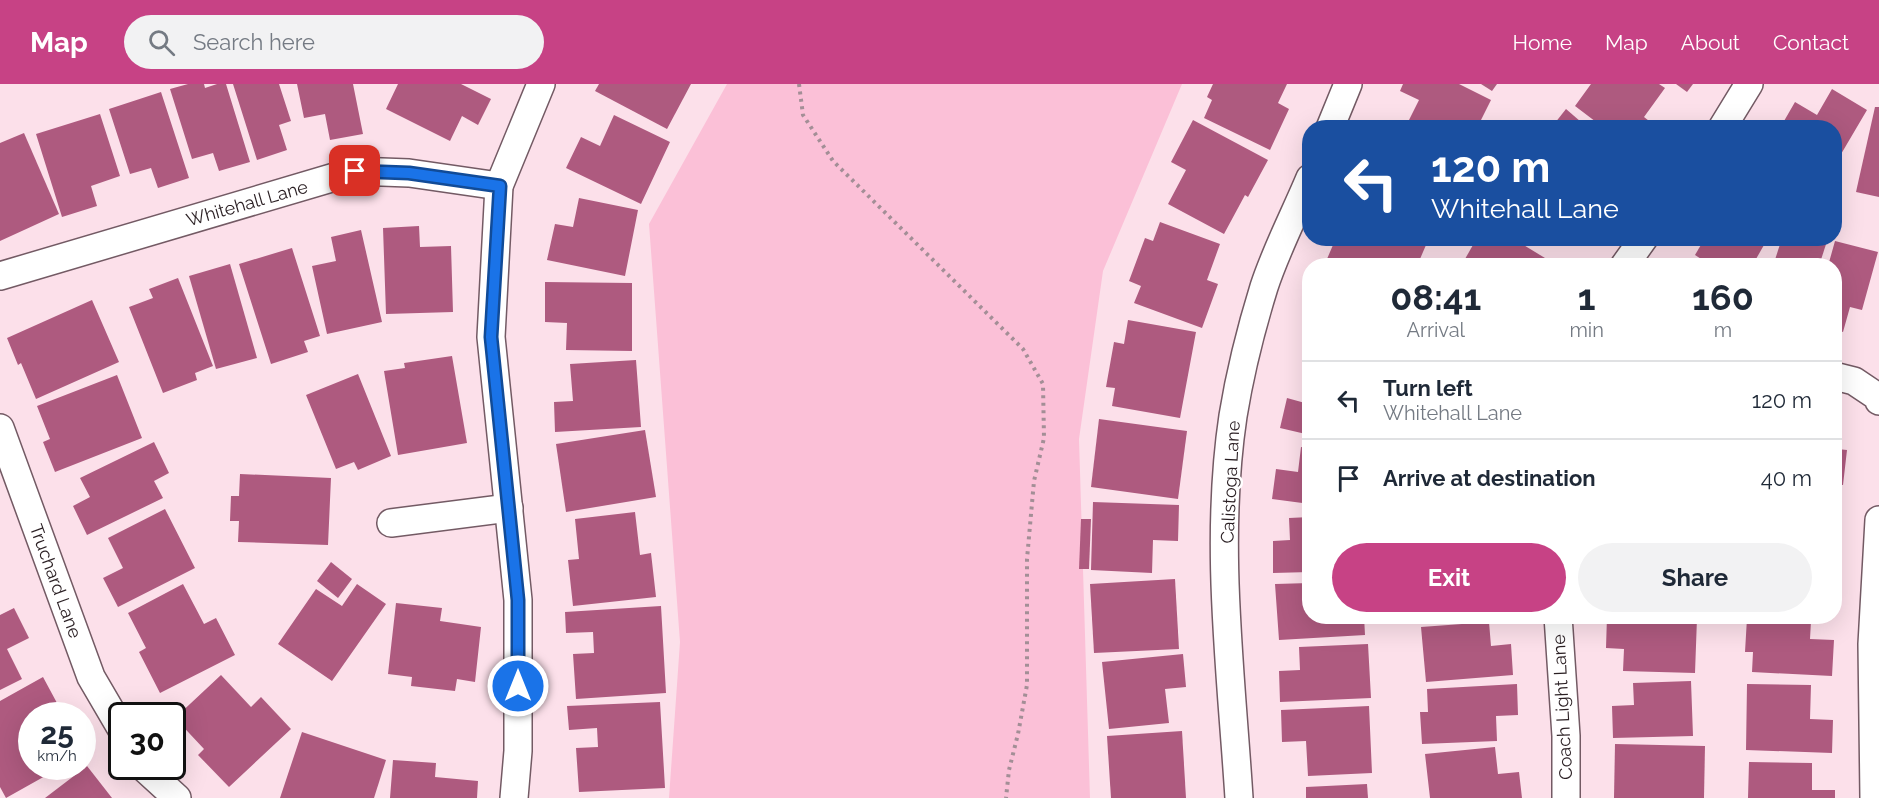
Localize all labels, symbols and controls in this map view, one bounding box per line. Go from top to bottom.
search box [124,15,544,69]
text: Map [30,26,88,59]
icon: search [145,26,178,59]
text: Search here [193,29,315,55]
text: Home [1513,30,1572,55]
text: Map [1605,30,1648,55]
text: About [1681,30,1740,55]
text: Contact [1773,30,1849,55]
text: 120 m [1431,143,1550,192]
icon: left [1332,144,1410,222]
pin [329,145,380,196]
icon: arrive [338,154,371,187]
street label: Whitehall Lane [184,176,310,230]
text: Whitehall Lane [1431,193,1619,224]
text: 08:41 [1390,276,1481,318]
text: 1 [1578,276,1596,318]
text: 160 [1692,276,1754,318]
text: Arrival [1406,318,1465,342]
text: min [1569,318,1604,342]
text: m [1714,318,1732,342]
text: Turn left [1383,375,1473,401]
icon: left [1332,384,1365,417]
text: 120 m [1752,387,1812,413]
text: Whitehall Lane [1383,401,1522,425]
street label: Calistoga Lane [1216,420,1244,544]
icon: arrive [1332,462,1365,495]
text: Arrive at destination [1383,465,1596,491]
text: 40 m [1761,465,1812,491]
street label: Truchard Lane [26,521,86,641]
button: Exit [1332,543,1566,612]
button: Share [1578,543,1812,612]
street label: Coach Light Lane [1548,633,1576,780]
position arrow [486,654,550,718]
speed limit sign: 30 [108,702,186,780]
text: 25 [40,716,74,751]
text: km/h [37,747,77,765]

